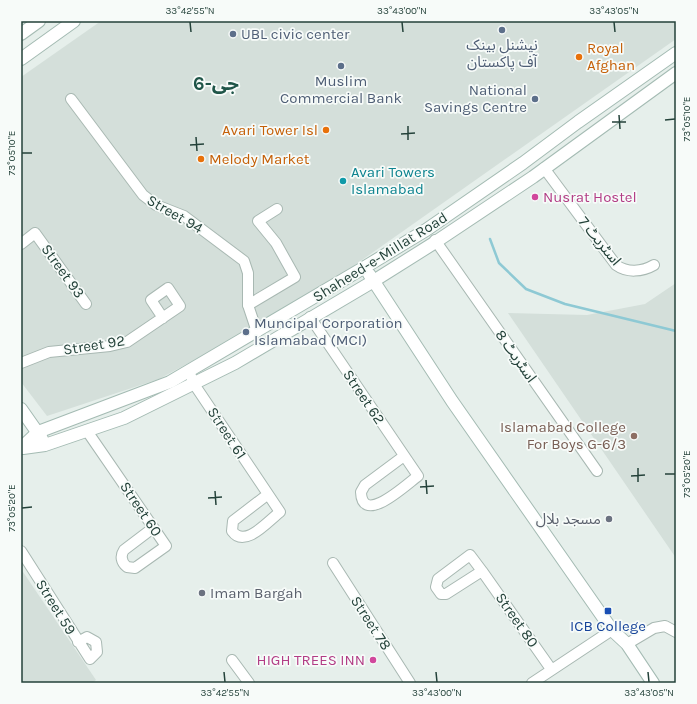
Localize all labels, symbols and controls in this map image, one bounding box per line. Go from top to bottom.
text: 33°42'55"N [165,5,215,17]
text: 33°43'00"N [377,5,427,17]
text: 33°43'05"N [589,5,639,17]
place label: UBL civic center [241,25,350,43]
marker: نیشنل بینک آف پاکستان [497,25,507,35]
marker: UBL civic center [228,29,238,39]
place label: نیشنل بینک آف پاکستان [466,36,538,72]
place label: Royal Afghan [587,39,635,74]
marker: Royal Afghan [574,52,584,62]
marker: Muslim Commercial Bank [336,61,346,71]
place label: Muslim Commercial Bank [280,72,402,107]
district label: جی-6 [193,73,239,95]
place label: National Savings Centre [424,81,527,116]
marker: National Savings Centre [530,94,540,104]
text: 73°05'10"E [681,97,693,141]
place label: Avari Tower Isl [222,121,318,139]
marker: Avari Tower Isl [321,125,331,135]
text: 73°05'10"E [6,131,18,175]
place label: Melody Market [209,150,310,168]
marker: Melody Market [196,154,206,164]
place label: Avari Towers Islamabad [351,163,435,198]
marker: Avari Towers Islamabad [338,176,348,186]
place label: Nusrat Hostel [543,188,637,206]
street label: Street 94 [144,191,207,238]
marker: Nusrat Hostel [530,192,540,202]
street label: Shaheed-e-Millat Road [309,208,451,306]
street label: اسٹریٹ 7 [575,213,625,269]
street label: Street 93 [37,241,89,301]
place label: Muncipal Corporation Islamabad (MCI) [254,314,403,349]
street label: اسٹریٹ 8 [491,326,541,386]
marker: Muncipal Corporation Islamabad (MCI) [241,327,251,337]
street label: Street 92 [62,331,126,359]
street label: Street 62 [339,366,389,428]
street label: Street 61 [204,404,250,462]
place label: Islamabad College For Boys G-6/3 [500,418,626,453]
marker: Islamabad College For Boys G-6/3 [629,431,639,441]
text: 73°05'20"E [681,450,693,498]
street label: Street 60 [116,478,166,540]
text: 73°05'20"E [6,484,18,532]
place label: مسجد بلال [536,510,601,528]
marker: مسجد بلال [604,514,614,524]
street label: Street 59 [32,576,80,638]
place label: Imam Bargah [210,584,303,602]
marker: Imam Bargah [197,588,207,598]
street label: Street 80 [492,589,542,651]
street label: Street 78 [347,593,395,653]
marker: ICB College [603,606,613,616]
place label: ICB College [570,617,646,635]
place label: HIGH TREES INN [257,651,365,669]
marker: HIGH TREES INN [368,655,378,665]
text: 33°42'55"N [200,687,250,699]
text: 33°43'00"N [412,687,462,699]
text: 33°43'05"N [624,687,674,699]

